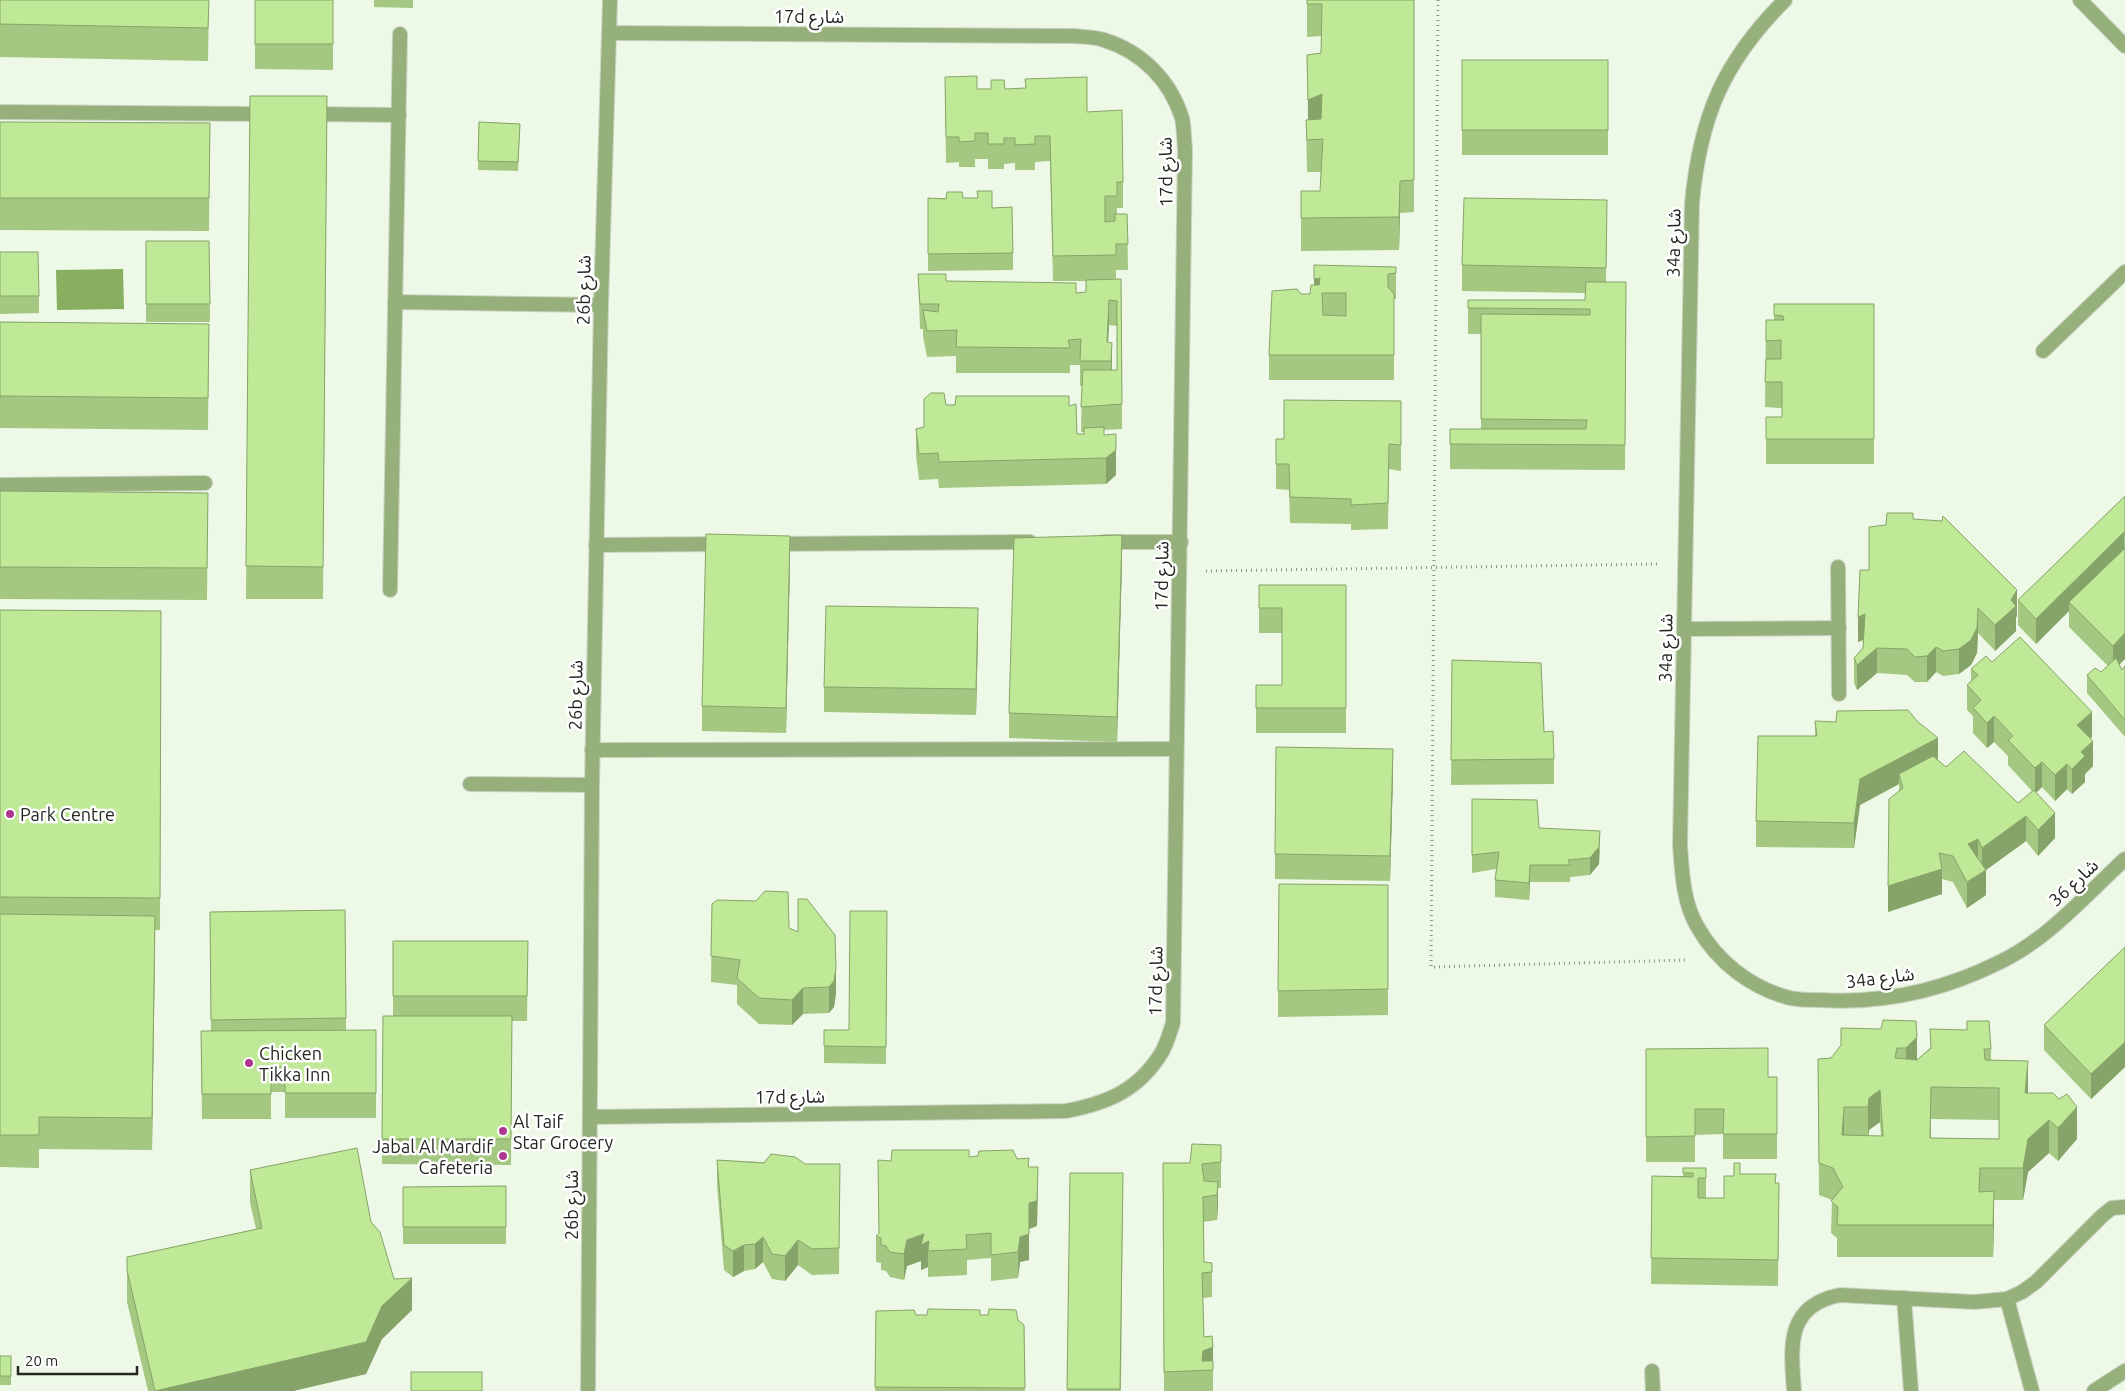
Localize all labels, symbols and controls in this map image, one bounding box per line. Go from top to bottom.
street label: 17d شارع [774,6,844,31]
street label: 17d شارع [1154,137,1181,207]
street label: 34a شارع [1662,208,1689,278]
street label: 26b شارع [572,255,599,325]
street label: 17d شارع [1150,541,1177,611]
street label: 34a شارع [1654,613,1681,683]
street label: 26b شارع [564,660,591,730]
place label: Park Centre [20,804,115,824]
marker: Park Centre [4,808,16,820]
street label: شارع 36 [2044,854,2105,913]
street label: 17d شارع [1144,946,1171,1016]
street label: 34a شارع [1845,963,1916,996]
place label: Chicken Tikka Inn [259,1043,330,1084]
marker: Chicken Tikka Inn [243,1057,255,1069]
street label: 17d شارع [755,1085,825,1112]
place label: Al Taif Star Grocery [513,1111,613,1152]
marker: Al Taif Star Grocery [497,1125,509,1137]
place label: Jabal Al Mardif Cafeteria [372,1136,493,1177]
marker: Jabal Al Mardif Cafeteria [497,1150,509,1162]
street label: 26b شارع [561,1170,586,1240]
scale bar [18,1344,136,1376]
text: 20 m [25,1352,58,1369]

